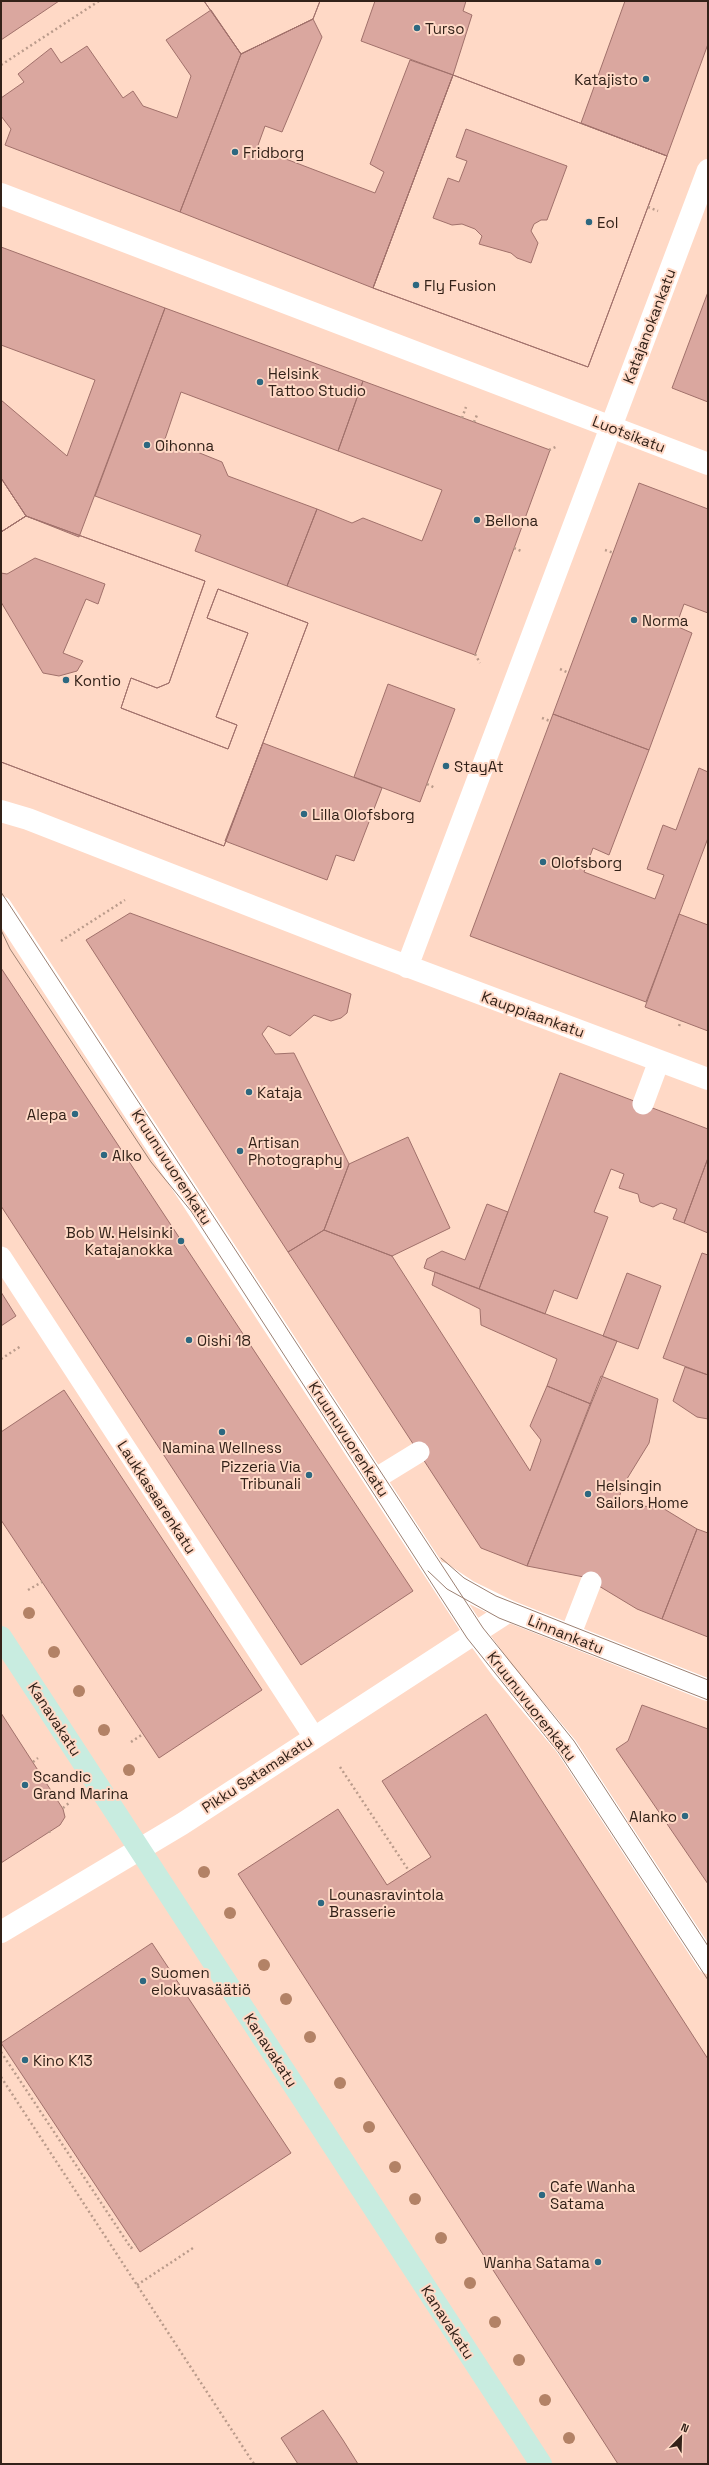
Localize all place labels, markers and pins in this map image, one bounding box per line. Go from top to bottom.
place label: Turso [425,19,465,38]
marker: Turso [412,23,422,33]
place label: Katajisto [574,70,638,89]
marker: Katajisto [641,74,651,84]
place label: Fridborg [243,143,304,162]
marker: Fridborg [230,147,240,157]
place label: Eol [597,213,618,232]
marker: Eol [584,217,594,227]
place label: Fly Fusion [424,276,496,295]
marker: Fly Fusion [411,280,421,290]
place label: Helsink Tattoo Studio [268,364,366,400]
marker: Helsink Tattoo Studio [255,377,265,387]
place label: Oihonna [155,436,215,455]
marker: Oihonna [142,440,152,450]
place label: Bellona [485,511,539,530]
marker: Bellona [472,515,482,525]
place label: Norma [642,611,689,630]
marker: Norma [629,615,639,625]
place label: Kontio [74,671,121,690]
marker: Kontio [61,675,71,685]
place label: StayAt [454,757,504,776]
marker: StayAt [441,761,451,771]
place label: Lilla Olofsborg [312,805,415,824]
marker: Lilla Olofsborg [299,809,309,819]
place label: Olofsborg [551,853,622,872]
marker: Olofsborg [538,857,548,867]
place label: Kataja [257,1083,302,1102]
marker: Kataja [244,1087,254,1097]
place label: Alepa [27,1105,67,1124]
marker: Alepa [70,1109,80,1119]
place label: Artisan Photography [248,1133,343,1169]
place label: Alko [112,1146,142,1165]
marker: Artisan Photography [235,1146,245,1156]
marker: Alko [99,1150,109,1160]
place label: Bob W. Helsinki Katajanokka [66,1223,173,1259]
marker: Bob W. Helsinki Katajanokka [176,1236,186,1246]
place label: Oishi 18 [197,1331,251,1350]
marker: Oishi 18 [184,1335,194,1345]
marker: Namina Wellness [217,1427,227,1437]
place label: Namina Wellness [162,1438,282,1457]
place label: Pizzeria Via Tribunali [221,1457,301,1493]
marker: Pizzeria Via Tribunali [304,1470,314,1480]
place label: Helsingin Sailors Home [596,1476,689,1512]
marker: Helsingin Sailors Home [583,1489,593,1499]
place label: Scandic Grand Marina [33,1767,129,1803]
marker: Scandic Grand Marina [20,1780,30,1790]
place label: Alanko [629,1807,677,1826]
marker: Alanko [680,1811,690,1821]
place label: Lounasravintola Brasserie [329,1885,444,1921]
marker: Lounasravintola Brasserie [316,1898,326,1908]
place label: Suomen elokuvasäätiö [151,1963,251,1999]
marker: Suomen elokuvasäätiö [138,1976,148,1986]
place label: Kino K13 [33,2051,93,2070]
marker: Kino K13 [20,2055,30,2065]
place label: Cafe Wanha Satama [550,2177,636,2213]
marker: Cafe Wanha Satama [537,2190,547,2200]
place label: Wanha Satama [483,2253,590,2272]
marker: Wanha Satama [593,2257,603,2267]

